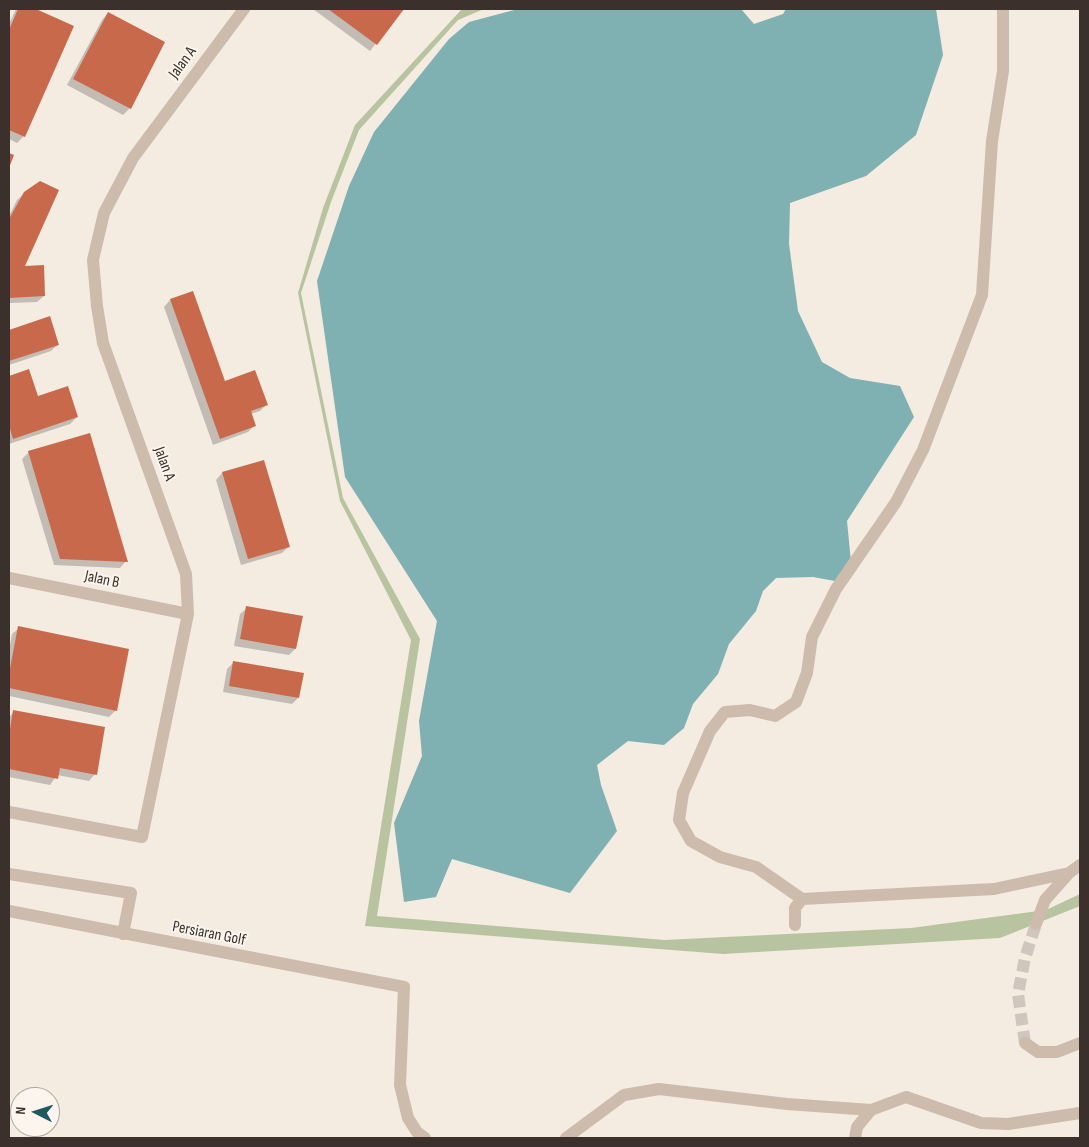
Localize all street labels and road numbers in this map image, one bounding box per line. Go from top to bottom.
street label: Jalan A [165,43,201,83]
street label: Jalan A [149,444,179,484]
street label: Jalan B [83,567,121,593]
street label: Persiaran Golf [171,917,247,951]

